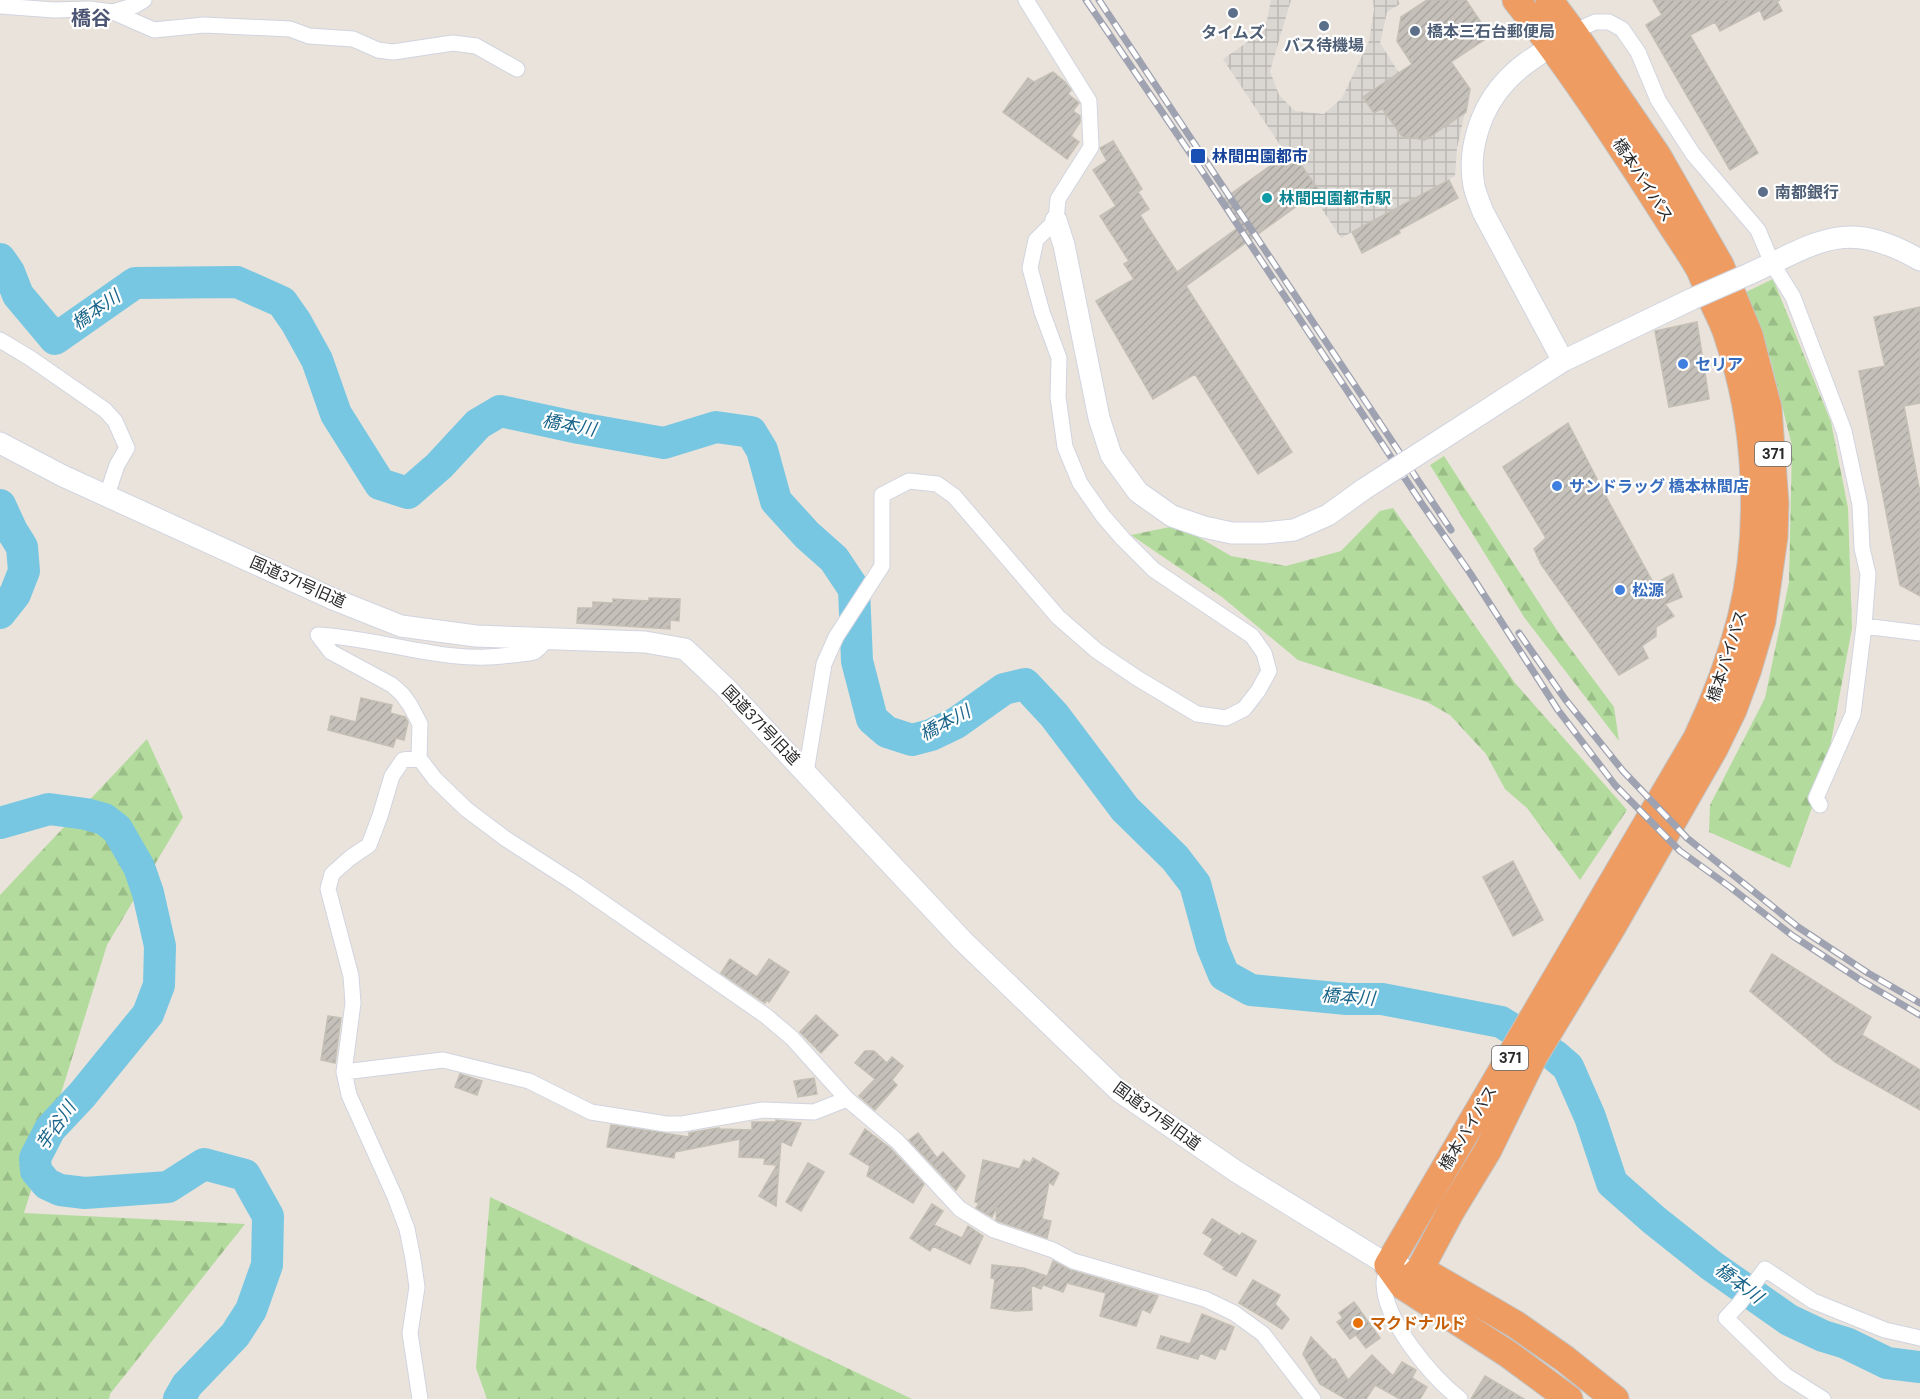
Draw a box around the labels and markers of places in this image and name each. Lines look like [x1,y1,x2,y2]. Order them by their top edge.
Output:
marker: タイムズ [1226,6,1240,20]
marker: バス待機場 [1317,19,1331,33]
place label: 橋本三石台郵便局 [1427,21,1555,42]
place label: タイムズ [1201,22,1265,43]
marker: 橋本三石台郵便局 [1408,24,1422,38]
place label: バス待機場 [1284,35,1364,56]
place label: 林間田園都市 [1212,146,1308,167]
marker: 林間田園都市 [1189,147,1207,165]
place label: 南都銀行 [1775,182,1839,203]
marker: 南都銀行 [1756,185,1770,199]
place label: 林間田園都市駅 [1279,188,1391,209]
marker: 林間田園都市駅 [1260,191,1274,205]
place label: セリア [1695,354,1743,375]
marker: セリア [1676,357,1690,371]
place label: サンドラッグ 橋本林間店 [1569,476,1749,497]
marker: サンドラッグ 橋本林間店 [1550,479,1564,493]
place label: 松源 [1632,580,1664,601]
marker: 松源 [1613,583,1627,597]
place label: マクドナルド [1370,1313,1466,1334]
marker: マクドナルド [1351,1316,1365,1330]

